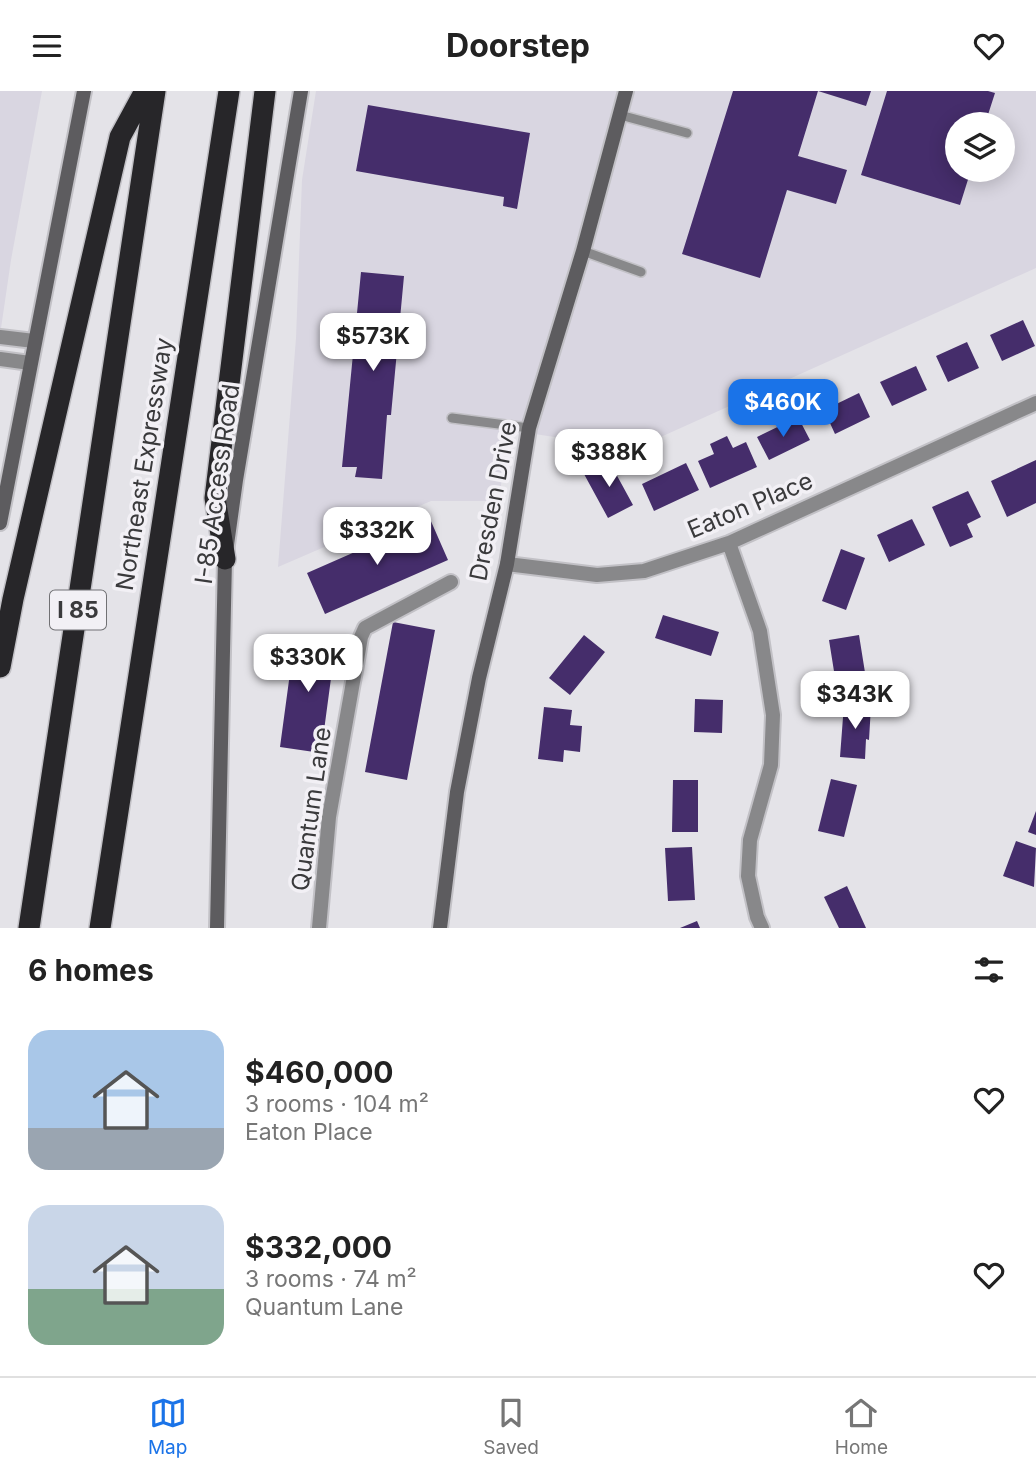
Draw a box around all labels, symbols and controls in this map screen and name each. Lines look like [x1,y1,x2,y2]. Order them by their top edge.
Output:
text: Doorstep [446,26,590,65]
icon: menu [28,27,66,65]
icon: heart [970,27,1008,65]
map controls [945,112,1015,182]
button: layers [945,112,1015,182]
pin: $573K [324,313,422,373]
text: $573K [336,322,410,350]
street label: Northeast Expressway [110,336,178,592]
pin: $460K [734,379,832,439]
street label: I-85 Access Road [189,382,245,586]
text: $460K [744,388,822,416]
street label: Dresden Drive [463,419,523,583]
pin: $388K [560,429,658,489]
text: $388K [571,438,647,466]
street label: Eaton Place [683,466,817,544]
pin: $332K [328,507,426,567]
text: $332K [339,516,415,544]
road number: I 85 [50,590,106,629]
pin: $330K [259,635,357,694]
text: $330K [270,643,346,671]
pin: $343K [806,671,904,731]
text: $343K [817,680,893,708]
street label: Quantum Lane [285,725,337,893]
icon: filters [970,951,1008,989]
text: 6 homes [28,952,154,988]
text: $460,000 [245,1054,394,1090]
icon: home [84,1058,168,1142]
icon: heart [970,1081,1008,1119]
text: 3 rooms · 104 m² [245,1090,429,1118]
text: Eaton Place [245,1118,373,1146]
text: $332,000 [245,1229,392,1265]
icon: home [84,1233,168,1317]
icon: heart [970,1256,1008,1294]
text: 3 rooms · 74 m² [245,1265,417,1293]
text: Quantum Lane [245,1293,403,1321]
tab: Map [148,1394,187,1459]
tab: Saved [483,1394,539,1459]
tab: Home [835,1394,888,1459]

